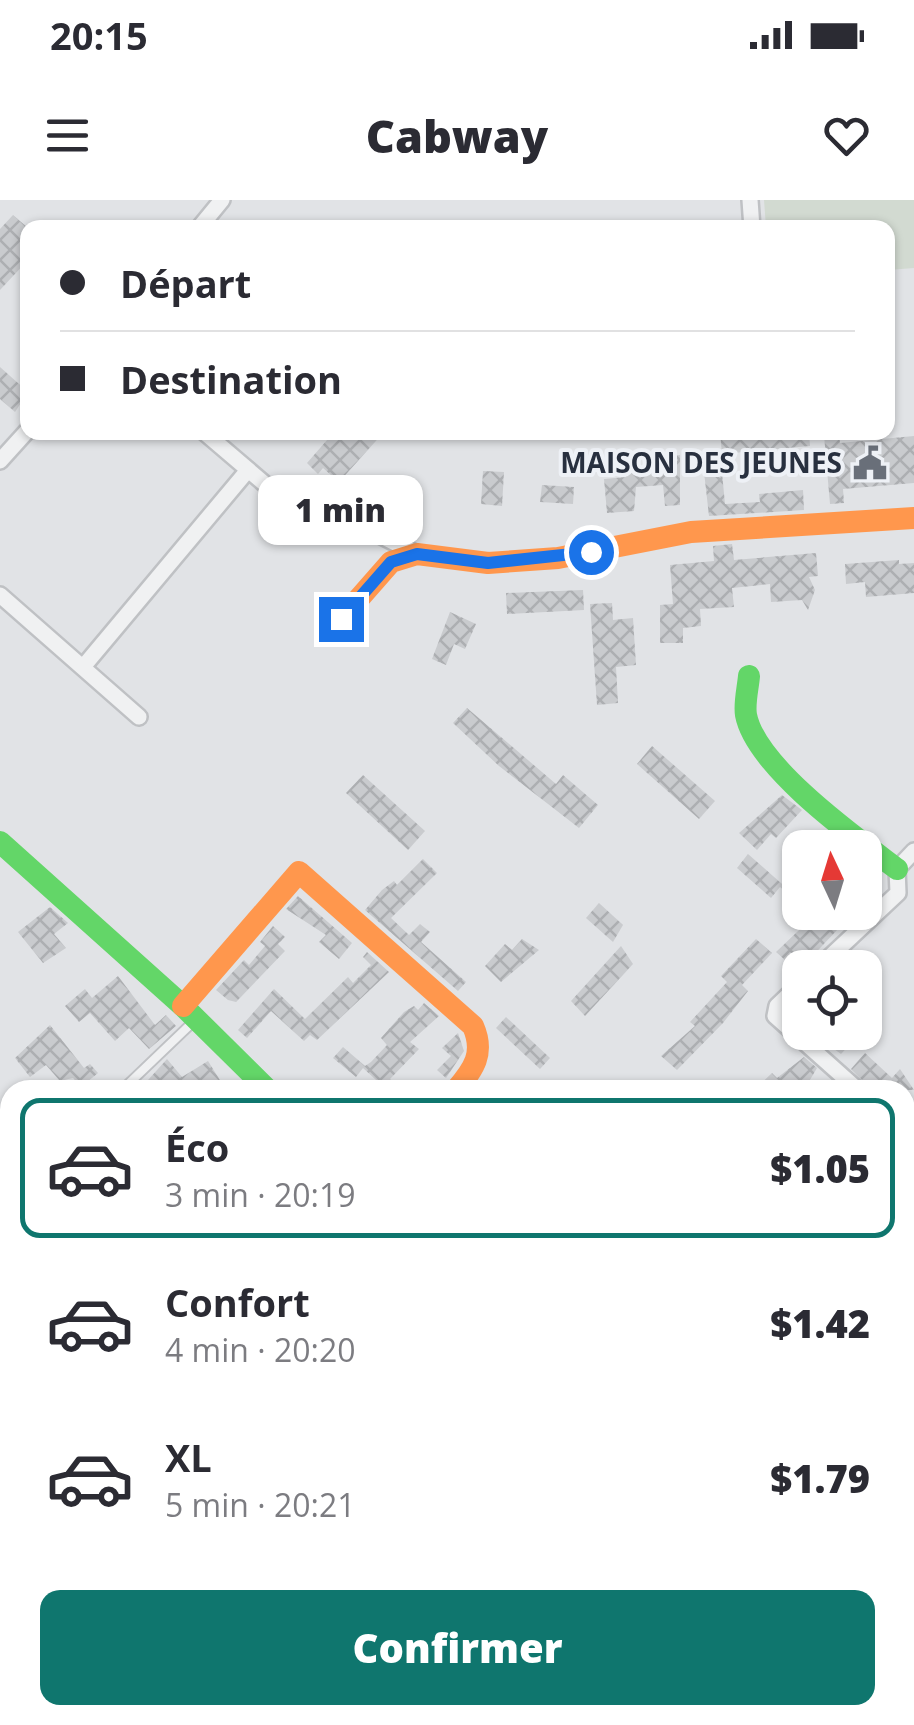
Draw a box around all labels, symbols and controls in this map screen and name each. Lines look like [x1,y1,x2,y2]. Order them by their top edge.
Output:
text: 20:15 [50,9,148,61]
text: Cabway [366,105,548,166]
icon: menu [40,108,95,163]
icon: heart [819,108,874,163]
text: Départ [120,257,251,309]
text: Destination [120,353,342,405]
place label: MAISON DES JEUNES [560,443,842,481]
public building icon: MAISON DES JEUNES [851,444,889,482]
callout: 1 min [258,474,424,544]
text: 1 min [295,488,386,531]
route start [569,530,614,575]
route end [319,597,364,642]
north arrow [782,830,882,930]
map controls [782,830,882,1050]
button: locate [782,950,882,1050]
text: Éco [165,1121,229,1173]
icon: car [45,1123,135,1213]
text: $1.05 [770,1142,870,1194]
text: 3 min · 20:19 [165,1173,356,1216]
text: Confort [165,1276,310,1328]
icon: car [45,1278,135,1368]
text: $1.42 [770,1297,870,1349]
text: 4 min · 20:20 [165,1328,356,1371]
text: XL [165,1431,212,1483]
icon: car [45,1433,135,1523]
text: $1.79 [770,1452,870,1504]
text: 5 min · 20:21 [165,1483,356,1526]
button: Confirmer [40,1590,875,1705]

